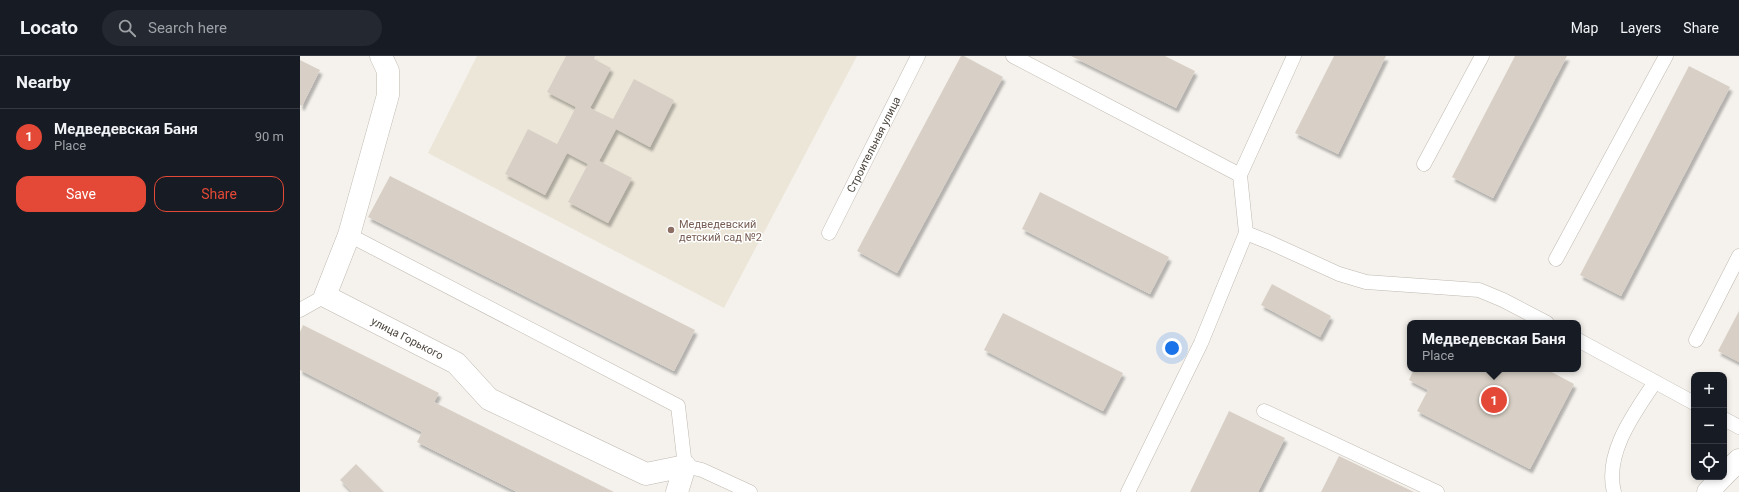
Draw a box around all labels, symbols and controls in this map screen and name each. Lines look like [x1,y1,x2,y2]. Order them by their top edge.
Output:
search box [102,10,382,46]
text: Locato [20,16,78,39]
icon: search [116,17,138,39]
text: Search here [148,19,227,37]
text: Map [1571,20,1598,36]
text: Layers [1620,20,1661,36]
text: Share [1683,20,1719,36]
text: Nearby [16,72,71,92]
street label: Строительная улица [844,95,903,195]
text: Медведевская Баня [54,120,198,138]
text: 1 [25,129,33,144]
text: 90 m [255,129,284,144]
text: Place [54,138,86,153]
button: Save [16,176,146,212]
button: Share [154,176,284,212]
place label: Медведевский детский сад №2 [679,218,762,244]
marker: Медведевский детский сад №2 [666,225,676,235]
street label: улица Горького [369,315,446,362]
popup [1407,320,1581,372]
text: Медведевская Баня [1422,330,1566,348]
your location [1162,338,1182,358]
text: Place [1422,348,1454,363]
map controls [1691,372,1727,480]
button: + [1691,372,1727,408]
pin: 1 [1481,385,1507,415]
button: − [1691,408,1727,444]
button: locate [1691,444,1727,480]

